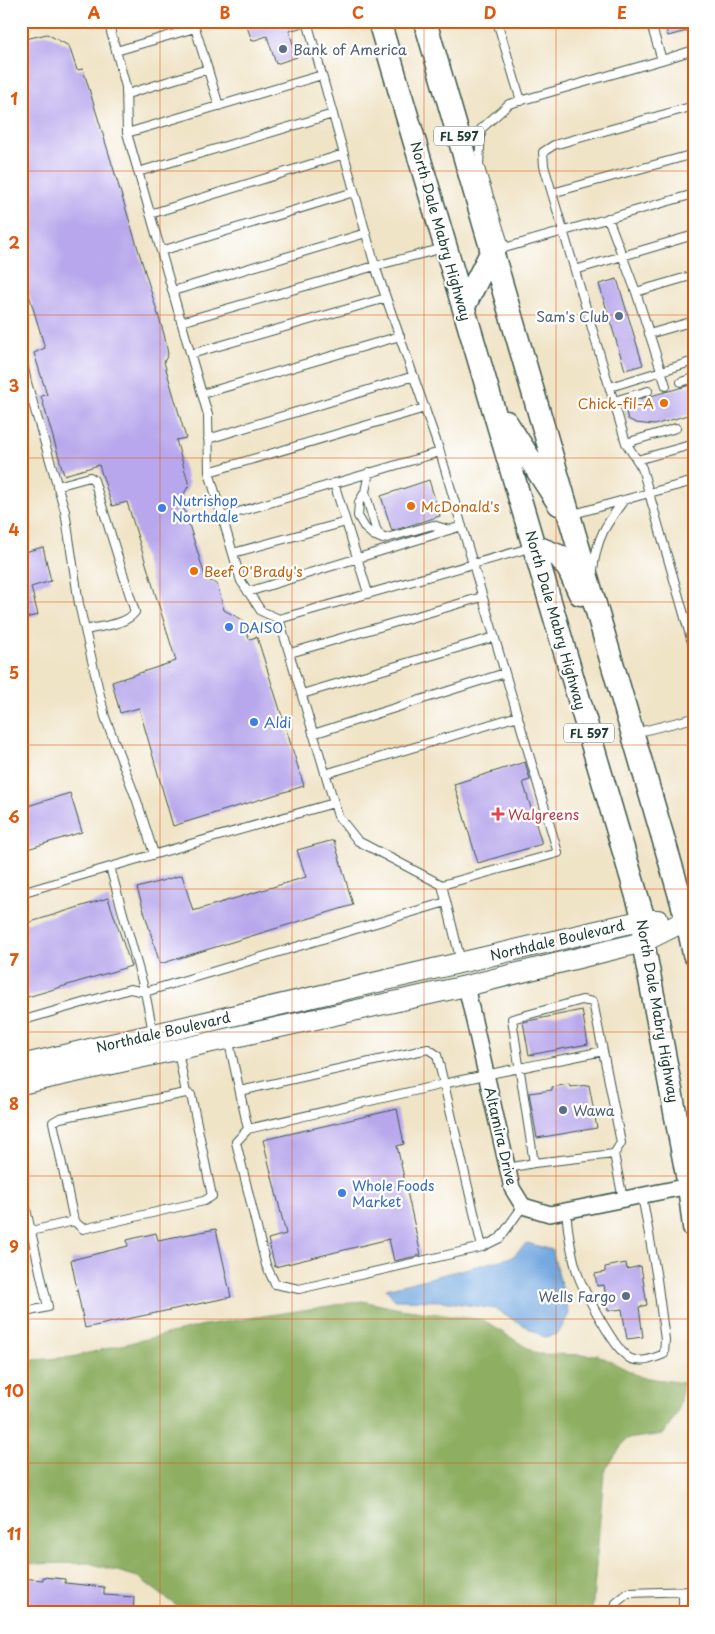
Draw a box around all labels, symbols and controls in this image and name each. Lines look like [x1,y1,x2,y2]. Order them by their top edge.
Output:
text: A [88,0,101,24]
text: B [220,0,231,24]
text: C [352,0,364,24]
text: D [484,0,496,24]
text: E [617,0,627,24]
place label: Bank of America [293,39,407,60]
marker: Bank of America [277,43,289,55]
text: 1 [10,86,18,110]
road number: FL 597 [434,126,484,146]
street label: North Dale Mabry Highway [405,139,477,323]
text: 2 [8,230,20,254]
place label: Sam's Club [536,306,609,327]
marker: Sam's Club [613,310,625,322]
text: 3 [9,373,19,397]
place label: Chick-fil-A [578,393,654,414]
marker: Chick-fil-A [658,397,670,409]
place label: Nutrishop Northdale [172,490,239,527]
place label: McDonald's [421,496,500,517]
marker: McDonald's [405,500,417,512]
marker: Nutrishop Northdale [156,502,168,514]
text: 4 [9,517,20,541]
street label: North Dale Mabry Highway [520,528,592,712]
place label: Beef O'Brady's [204,561,303,582]
marker: Beef O'Brady's [188,565,200,577]
place label: DAISO [239,617,283,638]
marker: DAISO [223,621,235,633]
text: 5 [9,660,19,684]
place label: Aldi [264,712,291,733]
marker: Aldi [248,716,260,728]
road number: FL 597 [564,724,614,742]
text: 6 [8,804,20,828]
place label: Walgreens [508,804,579,825]
marker: Walgreens [492,808,504,820]
street label: Northdale Boulevard [488,914,627,966]
street label: North Dale Mabry Highway [632,918,684,1104]
text: 7 [9,947,19,971]
street label: Northdale Boulevard [94,1006,233,1058]
street label: Altamira Drive [479,1085,523,1188]
text: 8 [9,1091,19,1115]
place label: Wawa [573,1100,615,1121]
marker: Wawa [557,1104,569,1116]
place label: Whole Foods Market [352,1175,434,1212]
marker: Whole Foods Market [336,1187,348,1199]
text: 9 [9,1234,19,1258]
place label: Wells Fargo [538,1286,616,1307]
marker: Wells Fargo [620,1290,632,1302]
text: 10 [4,1378,24,1402]
text: 11 [7,1521,21,1545]

